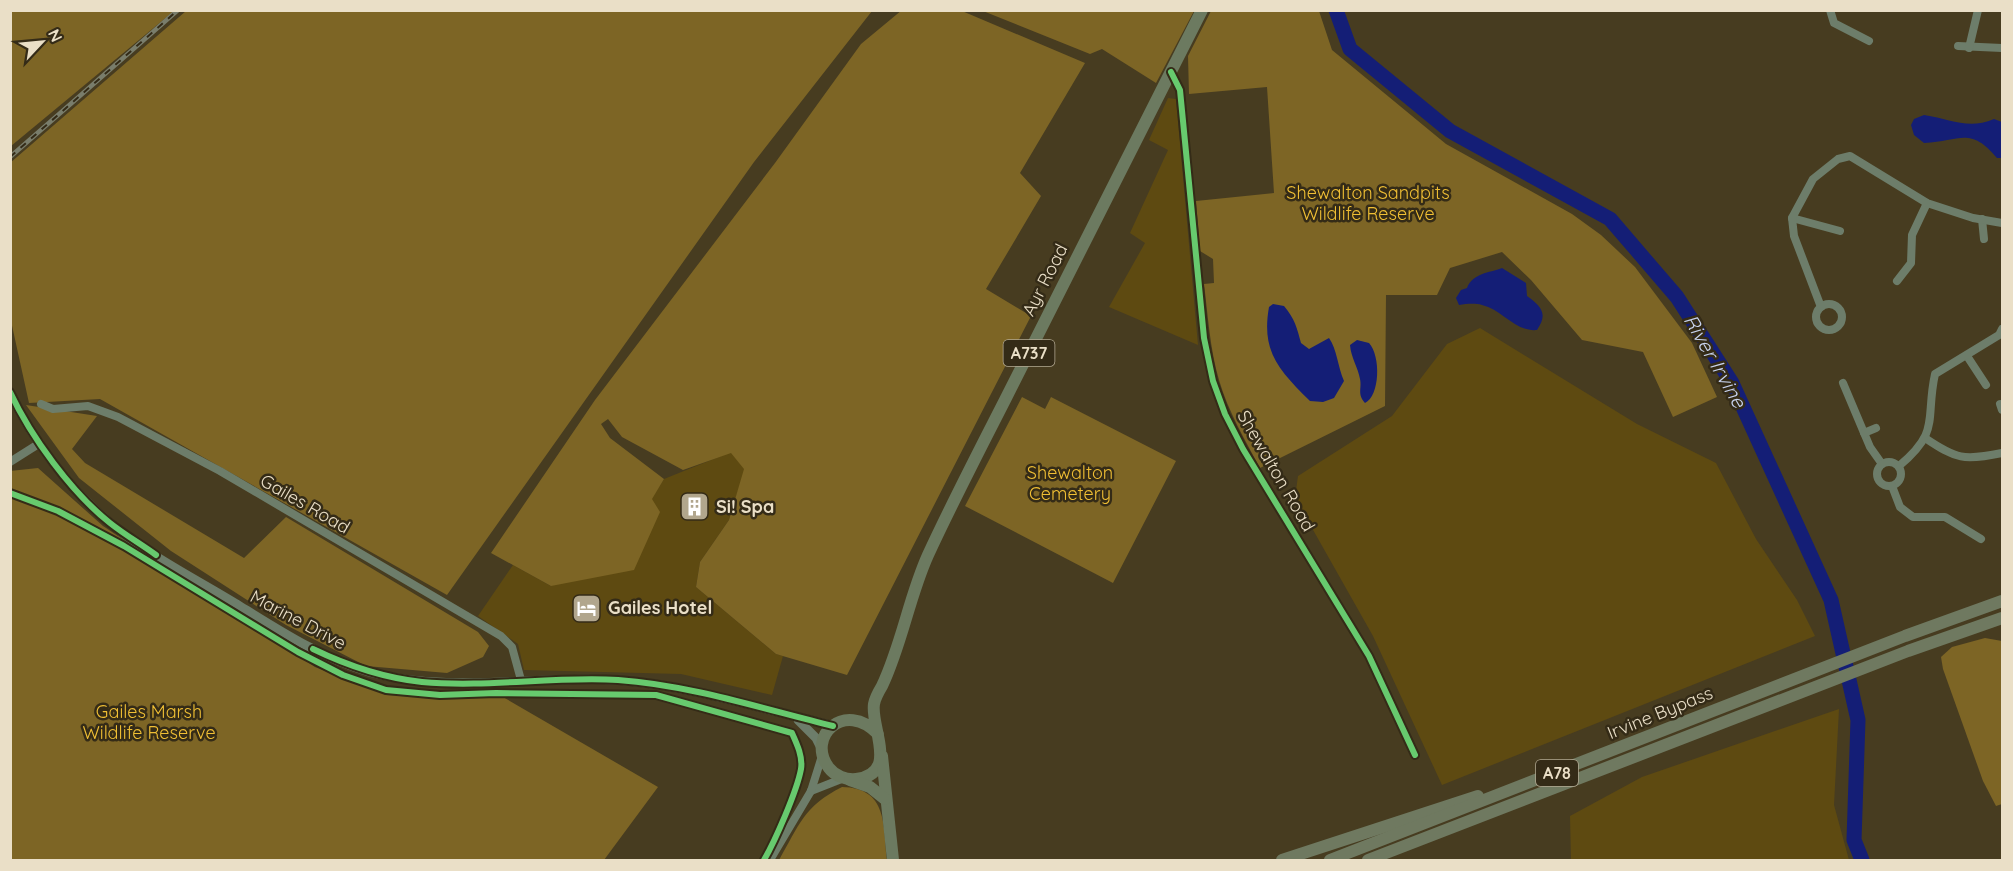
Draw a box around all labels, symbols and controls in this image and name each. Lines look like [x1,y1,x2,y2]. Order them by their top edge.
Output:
north arrow [12,12,72,72]
text: N [44,26,67,45]
park label: Shewalton Sandpits Wildlife Reserve [1286,181,1450,225]
street label: Ayr Road [1017,240,1072,320]
water label: River Irvine [1679,309,1753,413]
road number: A737 [1004,340,1054,366]
street label: Shewalton Road [1232,406,1320,535]
park label: Shewalton Cemetery [1027,461,1113,505]
street label: Gailes Road [256,469,354,538]
building icon: Si! Spa [679,491,711,523]
place label: Si! Spa [716,495,774,518]
street label: Marine Drive [246,585,350,654]
hotel icon: Gailes Hotel [571,592,603,624]
place label: Gailes Hotel [608,596,712,619]
street label: Irvine Bypass [1604,681,1716,744]
park label: Gailes Marsh Wildlife Reserve [82,700,216,744]
road number: A78 [1536,760,1578,786]

